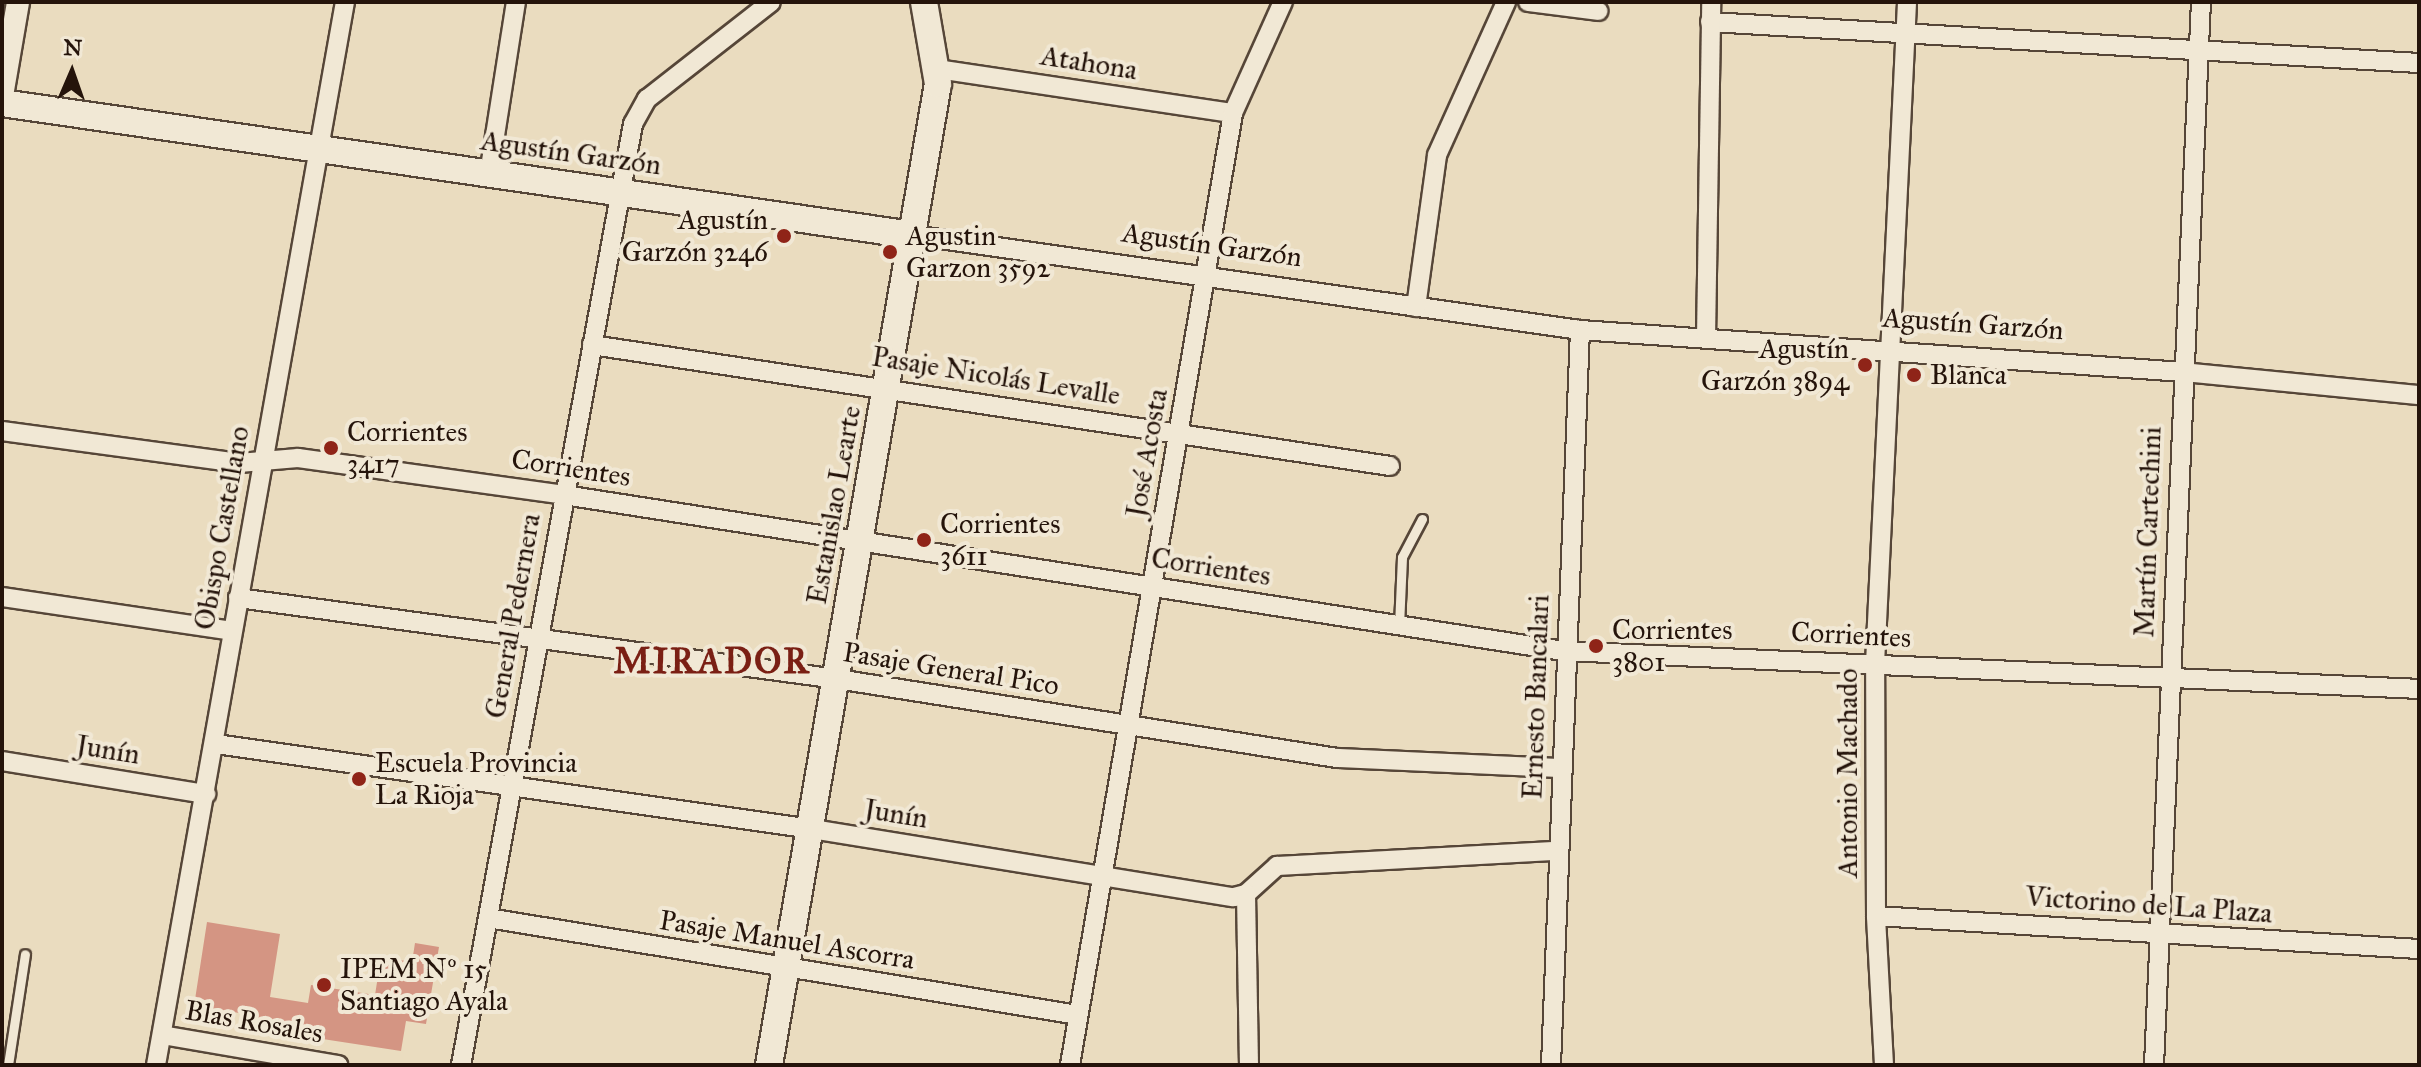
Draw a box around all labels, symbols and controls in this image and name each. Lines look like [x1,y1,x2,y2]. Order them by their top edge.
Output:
north arrow [32,32,112,112]
text: N [63,34,83,61]
street label: Atahona [1038,39,1140,87]
street label: Agustín Garzón [479,124,663,182]
place label: Agustín Garzón 3246 [622,203,768,269]
street label: Agustín Garzón [1120,216,1304,274]
place label: Agustin Garzon 3592 [906,219,1050,285]
marker: Agustín Garzón 3246 [775,227,793,245]
marker: Agustin Garzon 3592 [881,243,899,261]
street label: Agustín Garzón [1881,301,2065,347]
place label: Agustín Garzón 3894 [1701,332,1849,398]
street label: Pasaje Nicolás Levalle [869,340,1123,412]
marker: Agustín Garzón 3894 [1856,356,1874,374]
place label: Blanca [1930,358,2007,392]
marker: Blanca [1905,366,1923,384]
street label: José Acosta [1119,386,1175,520]
street label: Estanislao Learte [800,403,868,607]
place label: Corrientes 3417 [347,415,467,481]
street label: Obispo Castellano [188,424,256,632]
street label: Martín Cartechini [2128,426,2168,638]
marker: Corrientes 3417 [322,439,340,457]
street label: Corrientes [509,442,633,494]
place label: Corrientes 3611 [940,507,1060,573]
street label: General Pedernera [478,511,548,721]
marker: Corrientes 3611 [915,531,933,549]
street label: Corrientes [1149,541,1273,593]
street label: Ernesto Bancalari [1516,594,1556,800]
place label: Corrientes 3801 [1612,613,1732,679]
street label: Corrientes [1790,615,1912,655]
street label: Pasaje General Pico [840,635,1062,703]
marker: Corrientes 3801 [1587,637,1605,655]
district label: MIRADOR [614,640,810,684]
street label: Antonio Machado [1831,668,1865,878]
street label: Junín [74,728,142,772]
place label: Escuela Provincia La Rioja [375,746,577,812]
marker: Escuela Provincia La Rioja [350,770,368,788]
street label: Junín [862,792,930,836]
street label: Victorino de La Plaza [2025,880,2273,930]
street label: Pasaje Manuel Ascorra [657,903,917,977]
place label: IPEM Nº 15 Santiago Ayala [340,952,508,1018]
marker: IPEM Nº 15 Santiago Ayala [315,976,333,994]
street label: Blas Rosales [182,993,326,1051]

